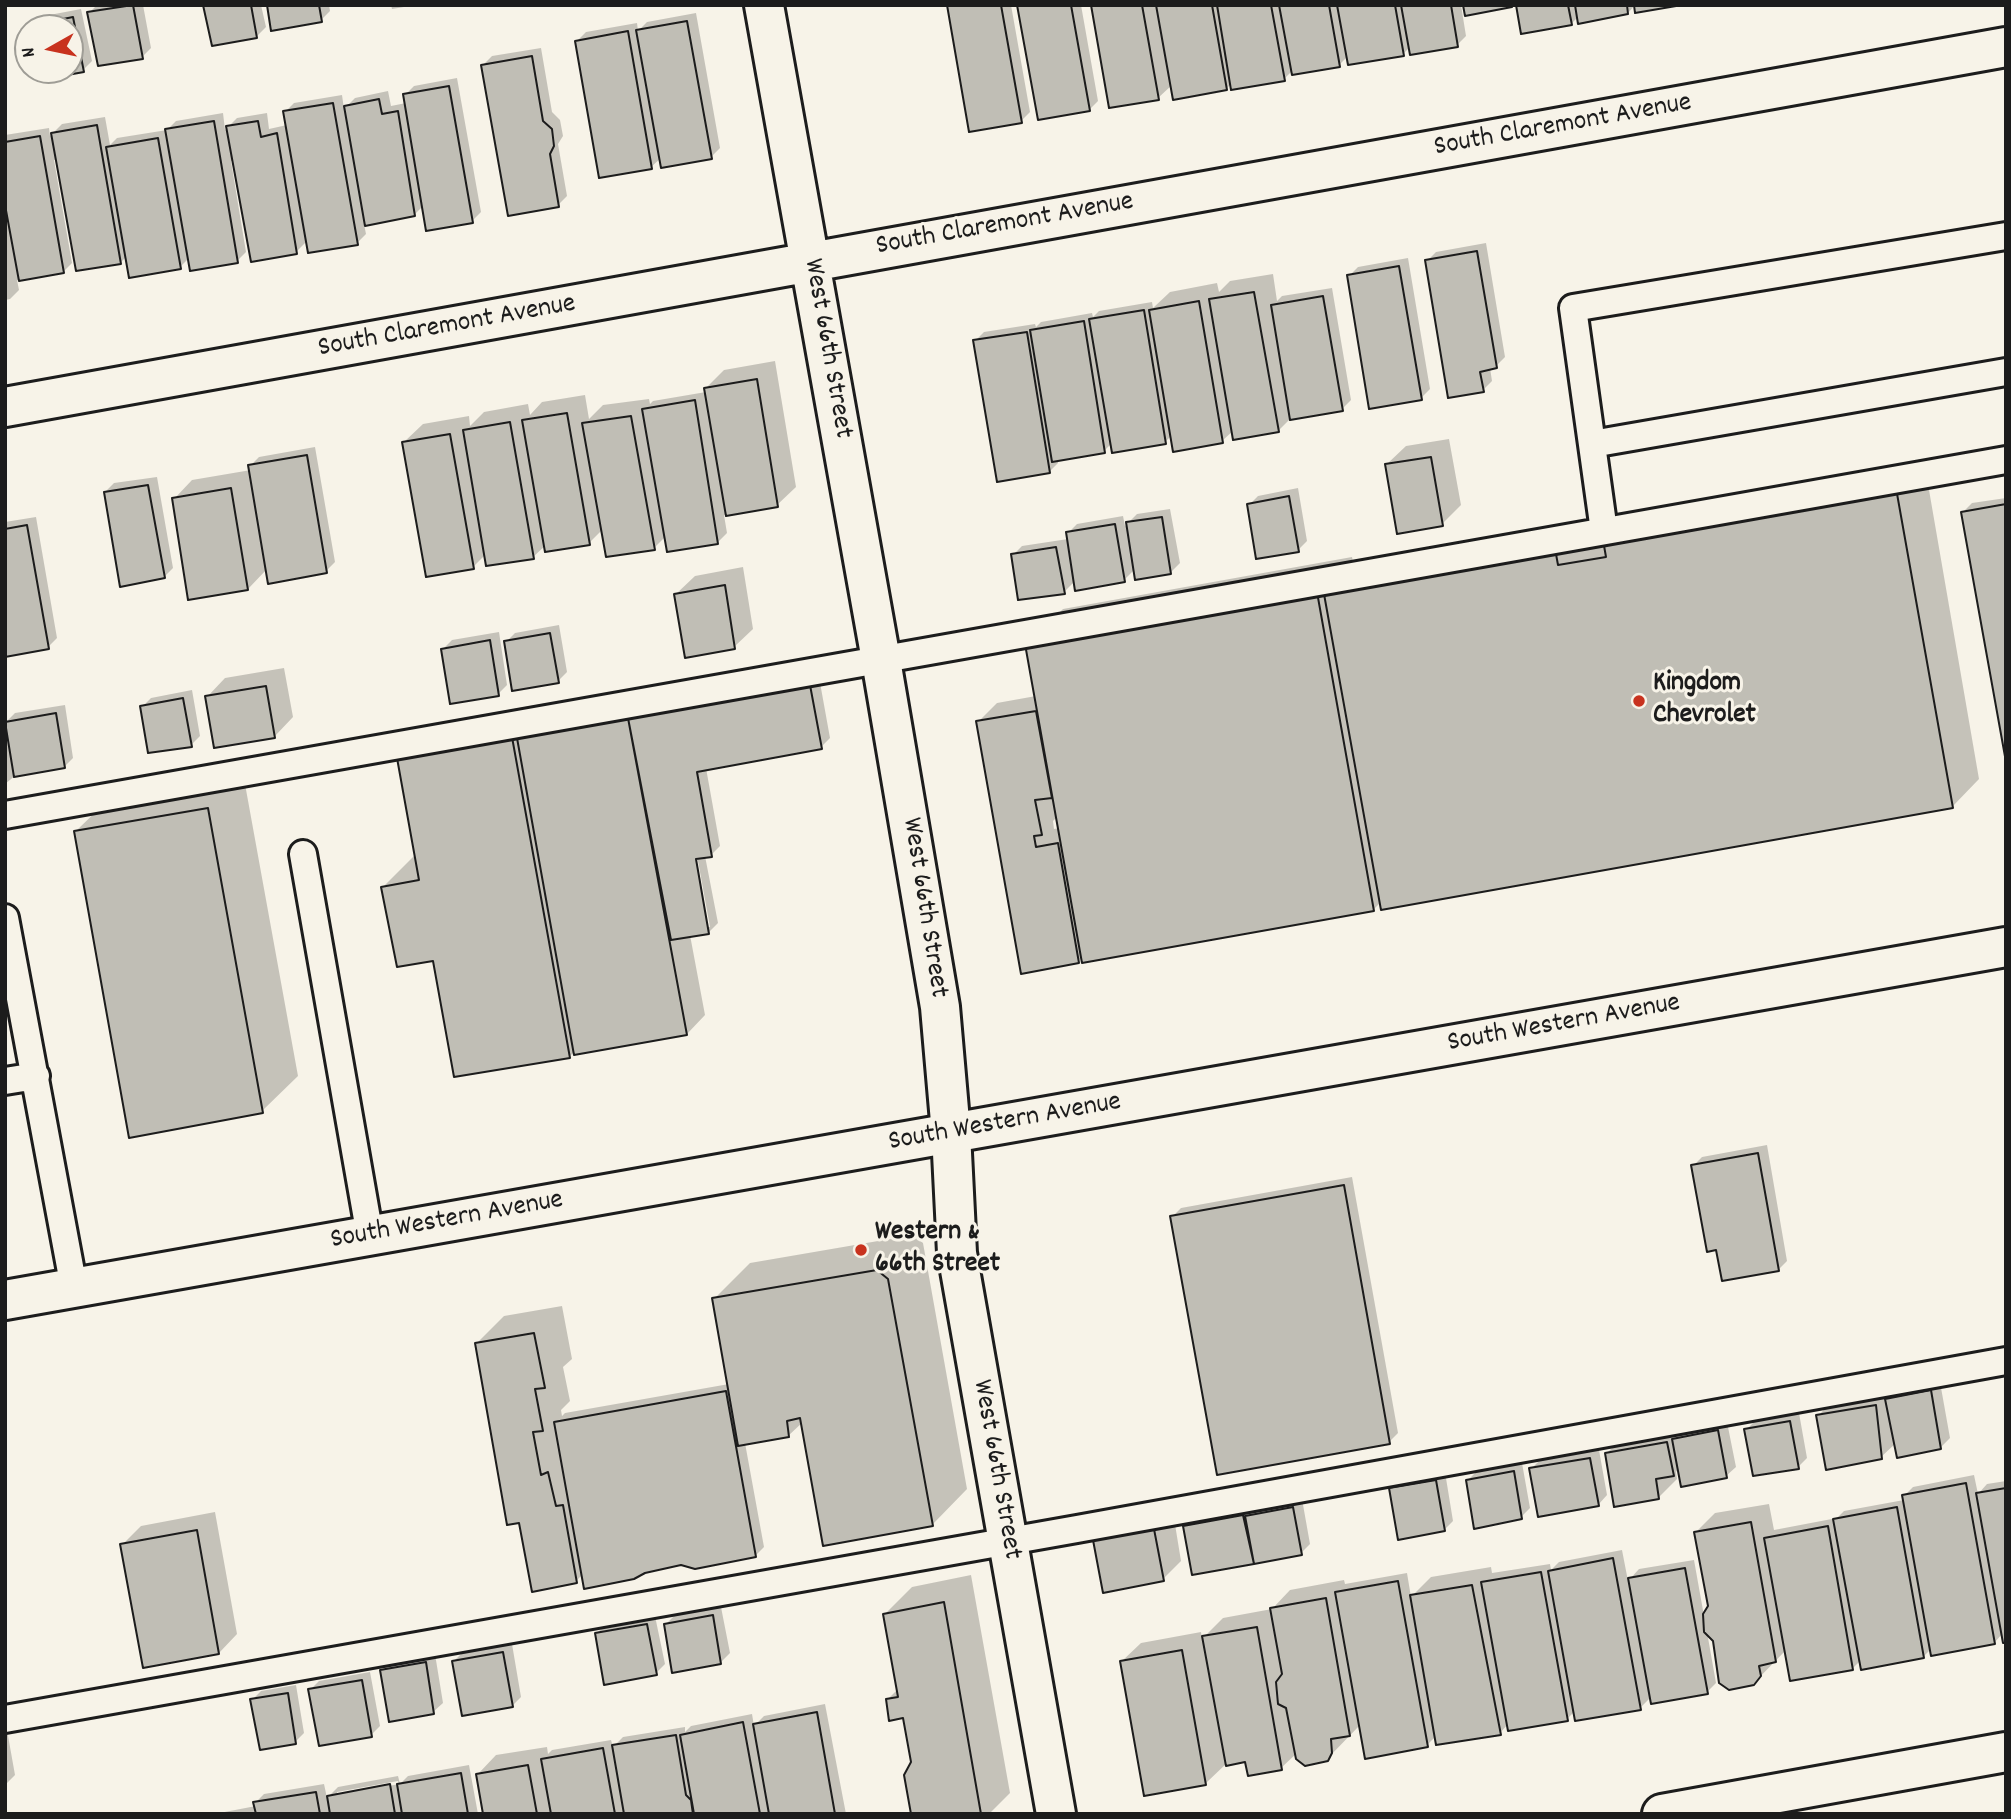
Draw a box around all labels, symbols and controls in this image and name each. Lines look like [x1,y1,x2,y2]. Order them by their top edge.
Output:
north arrow [14,14,84,84]
text: N [16,45,44,59]
street label: South Claremont Avenue [1432,88,1694,166]
street label: South Claremont Avenue [874,187,1136,265]
street label: West 66th Street [794,256,858,442]
street label: South Claremont Avenue [316,289,578,367]
place label: Kingdom Chevrolet [1653,668,1756,734]
marker: Kingdom Chevrolet [1631,693,1647,709]
street label: West 66th Street [892,816,954,1000]
street label: South Western Avenue [1445,988,1683,1062]
street label: South Western Avenue [886,1087,1124,1161]
street label: South Western Avenue [328,1185,566,1259]
place label: Western & 66th Street [875,1217,1000,1283]
marker: Western & 66th Street [853,1242,869,1258]
street label: West 66th Street [963,1377,1027,1563]

